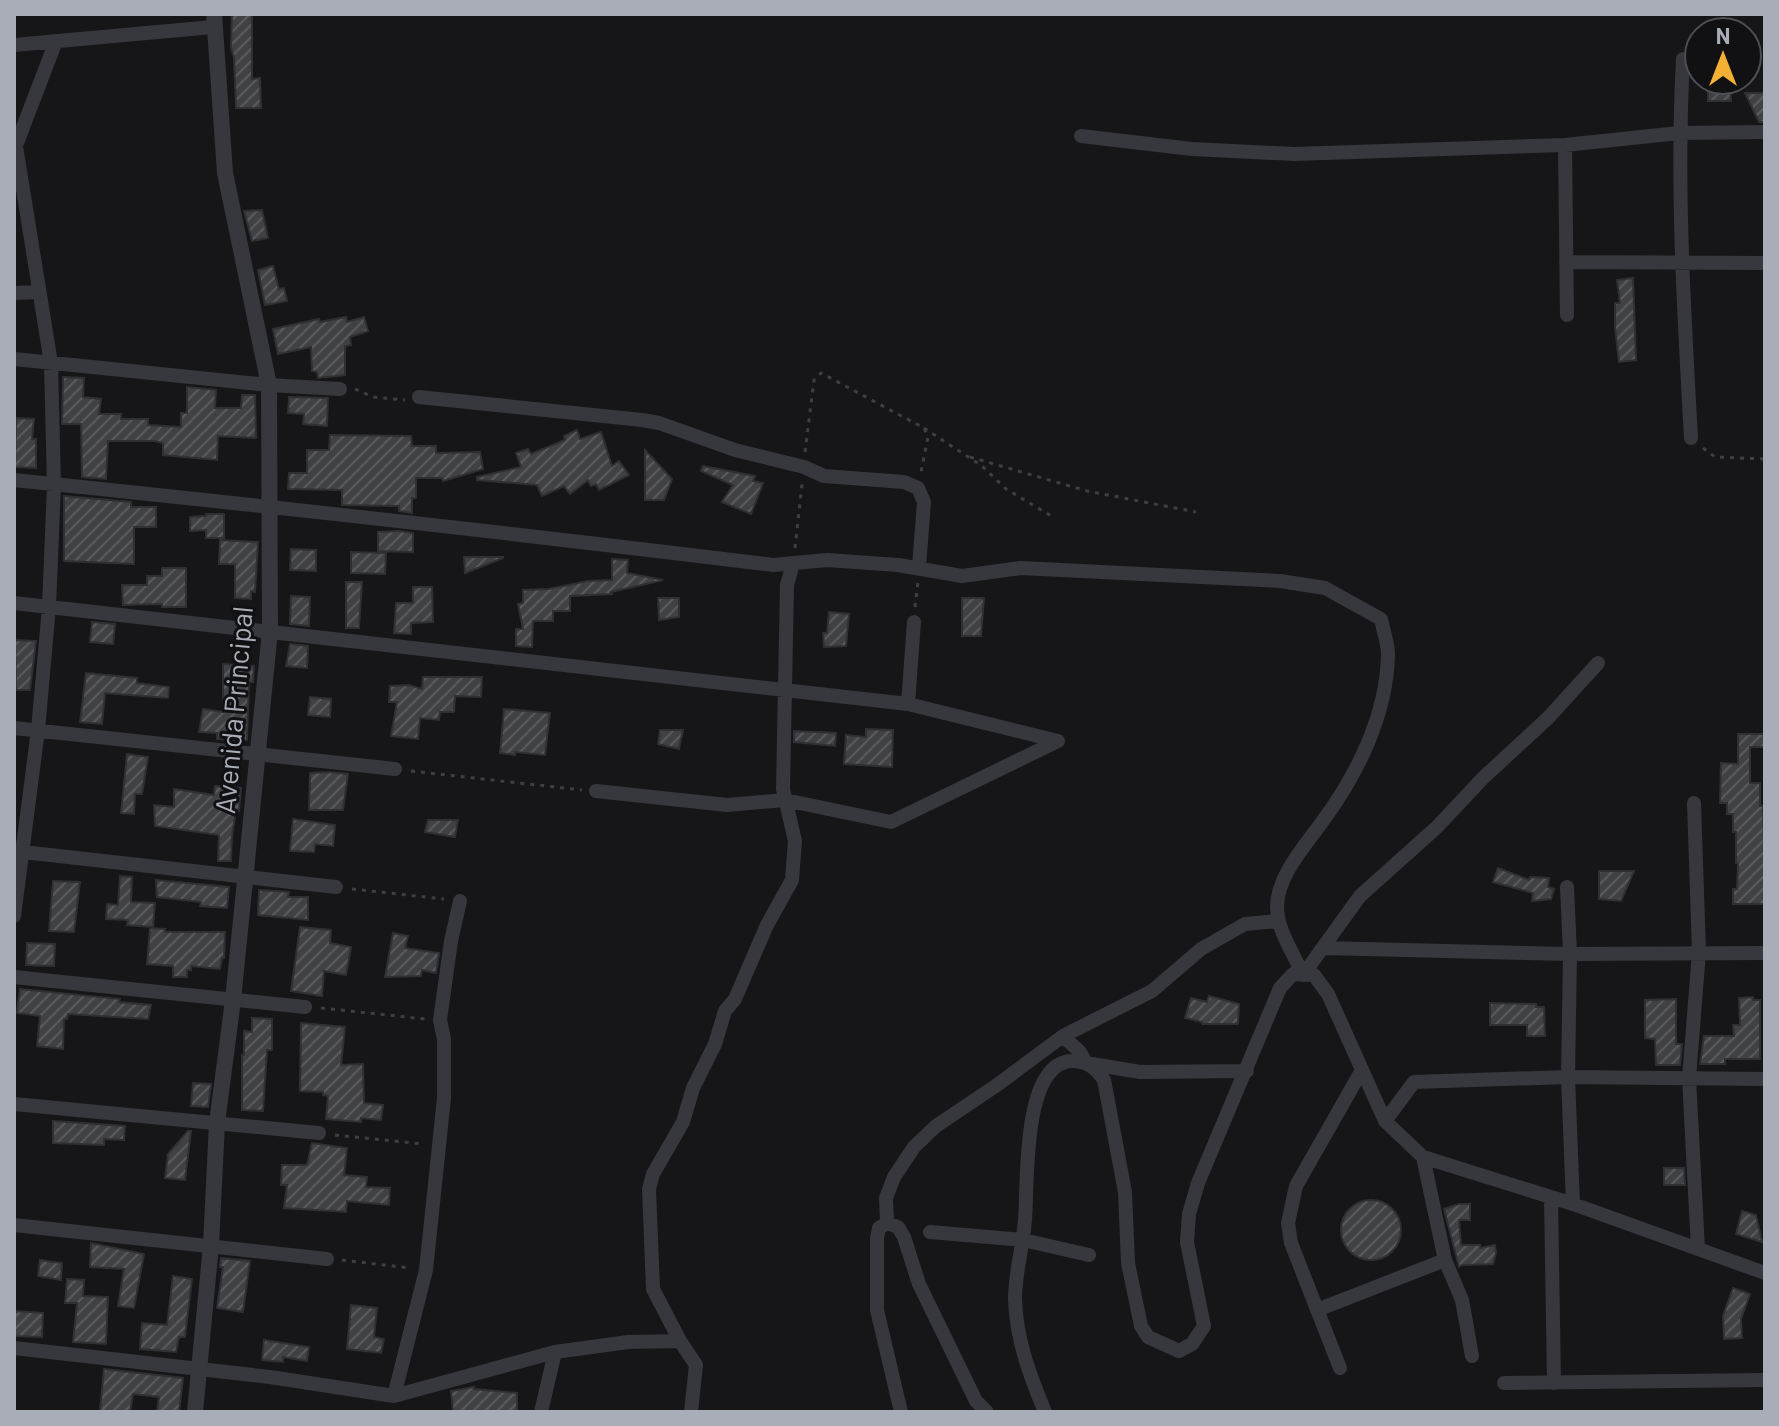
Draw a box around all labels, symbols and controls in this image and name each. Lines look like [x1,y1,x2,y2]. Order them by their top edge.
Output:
north arrow [1683,16,1763,96]
text: N [1716,22,1730,48]
street label: Avenida Principal [207,605,259,815]

